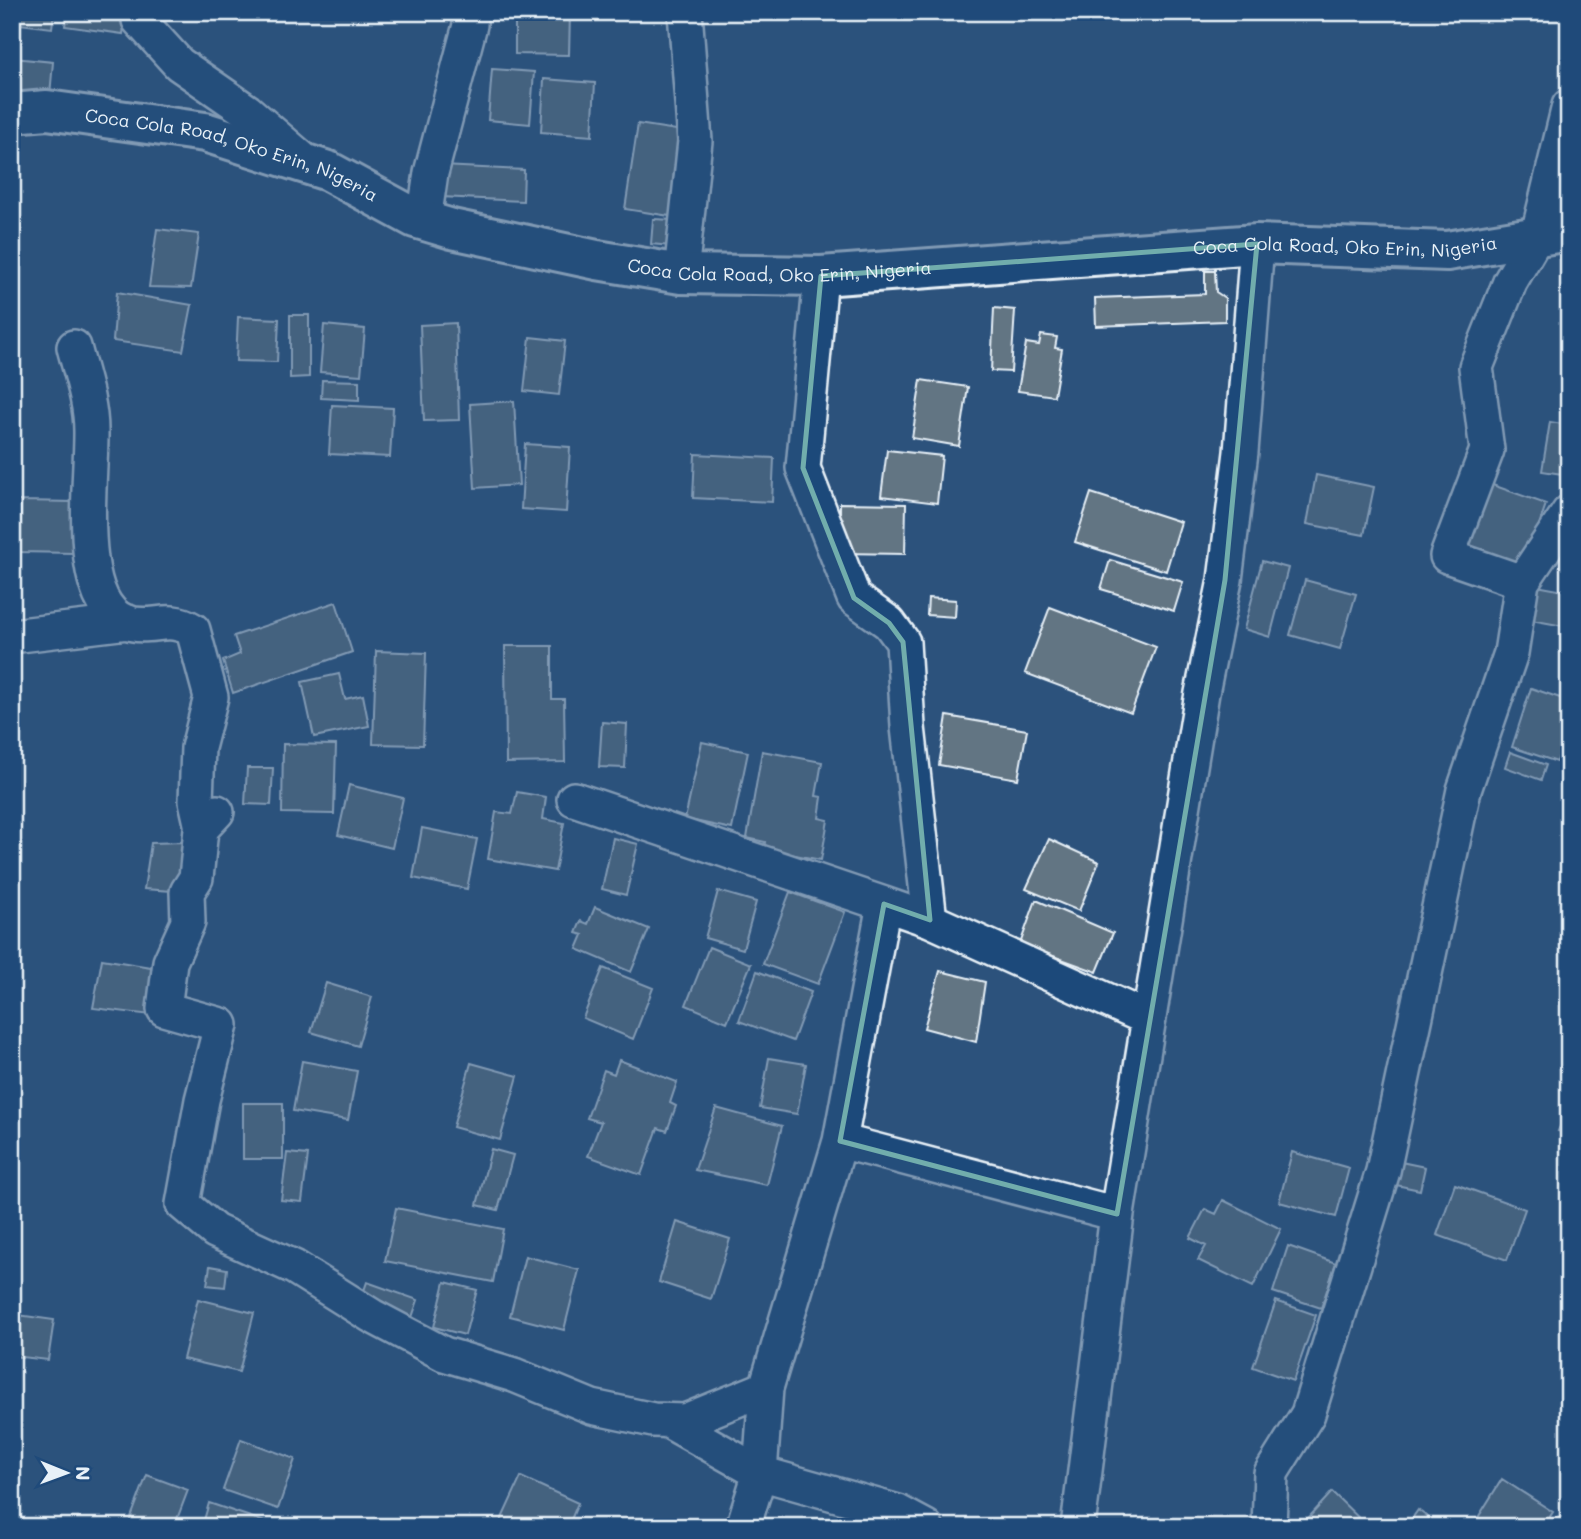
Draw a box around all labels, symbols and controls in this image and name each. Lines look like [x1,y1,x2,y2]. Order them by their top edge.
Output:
street label: Coca Cola Road, Oko Erin, Nigeria [84,102,382,207]
street label: Coca Cola Road, Oko Erin, Nigeria [1192,230,1499,262]
street label: Coca Cola Road, Oko Erin, Nigeria [626,252,932,287]
north arrow [32,1438,102,1508]
text: N [71,1466,96,1481]

